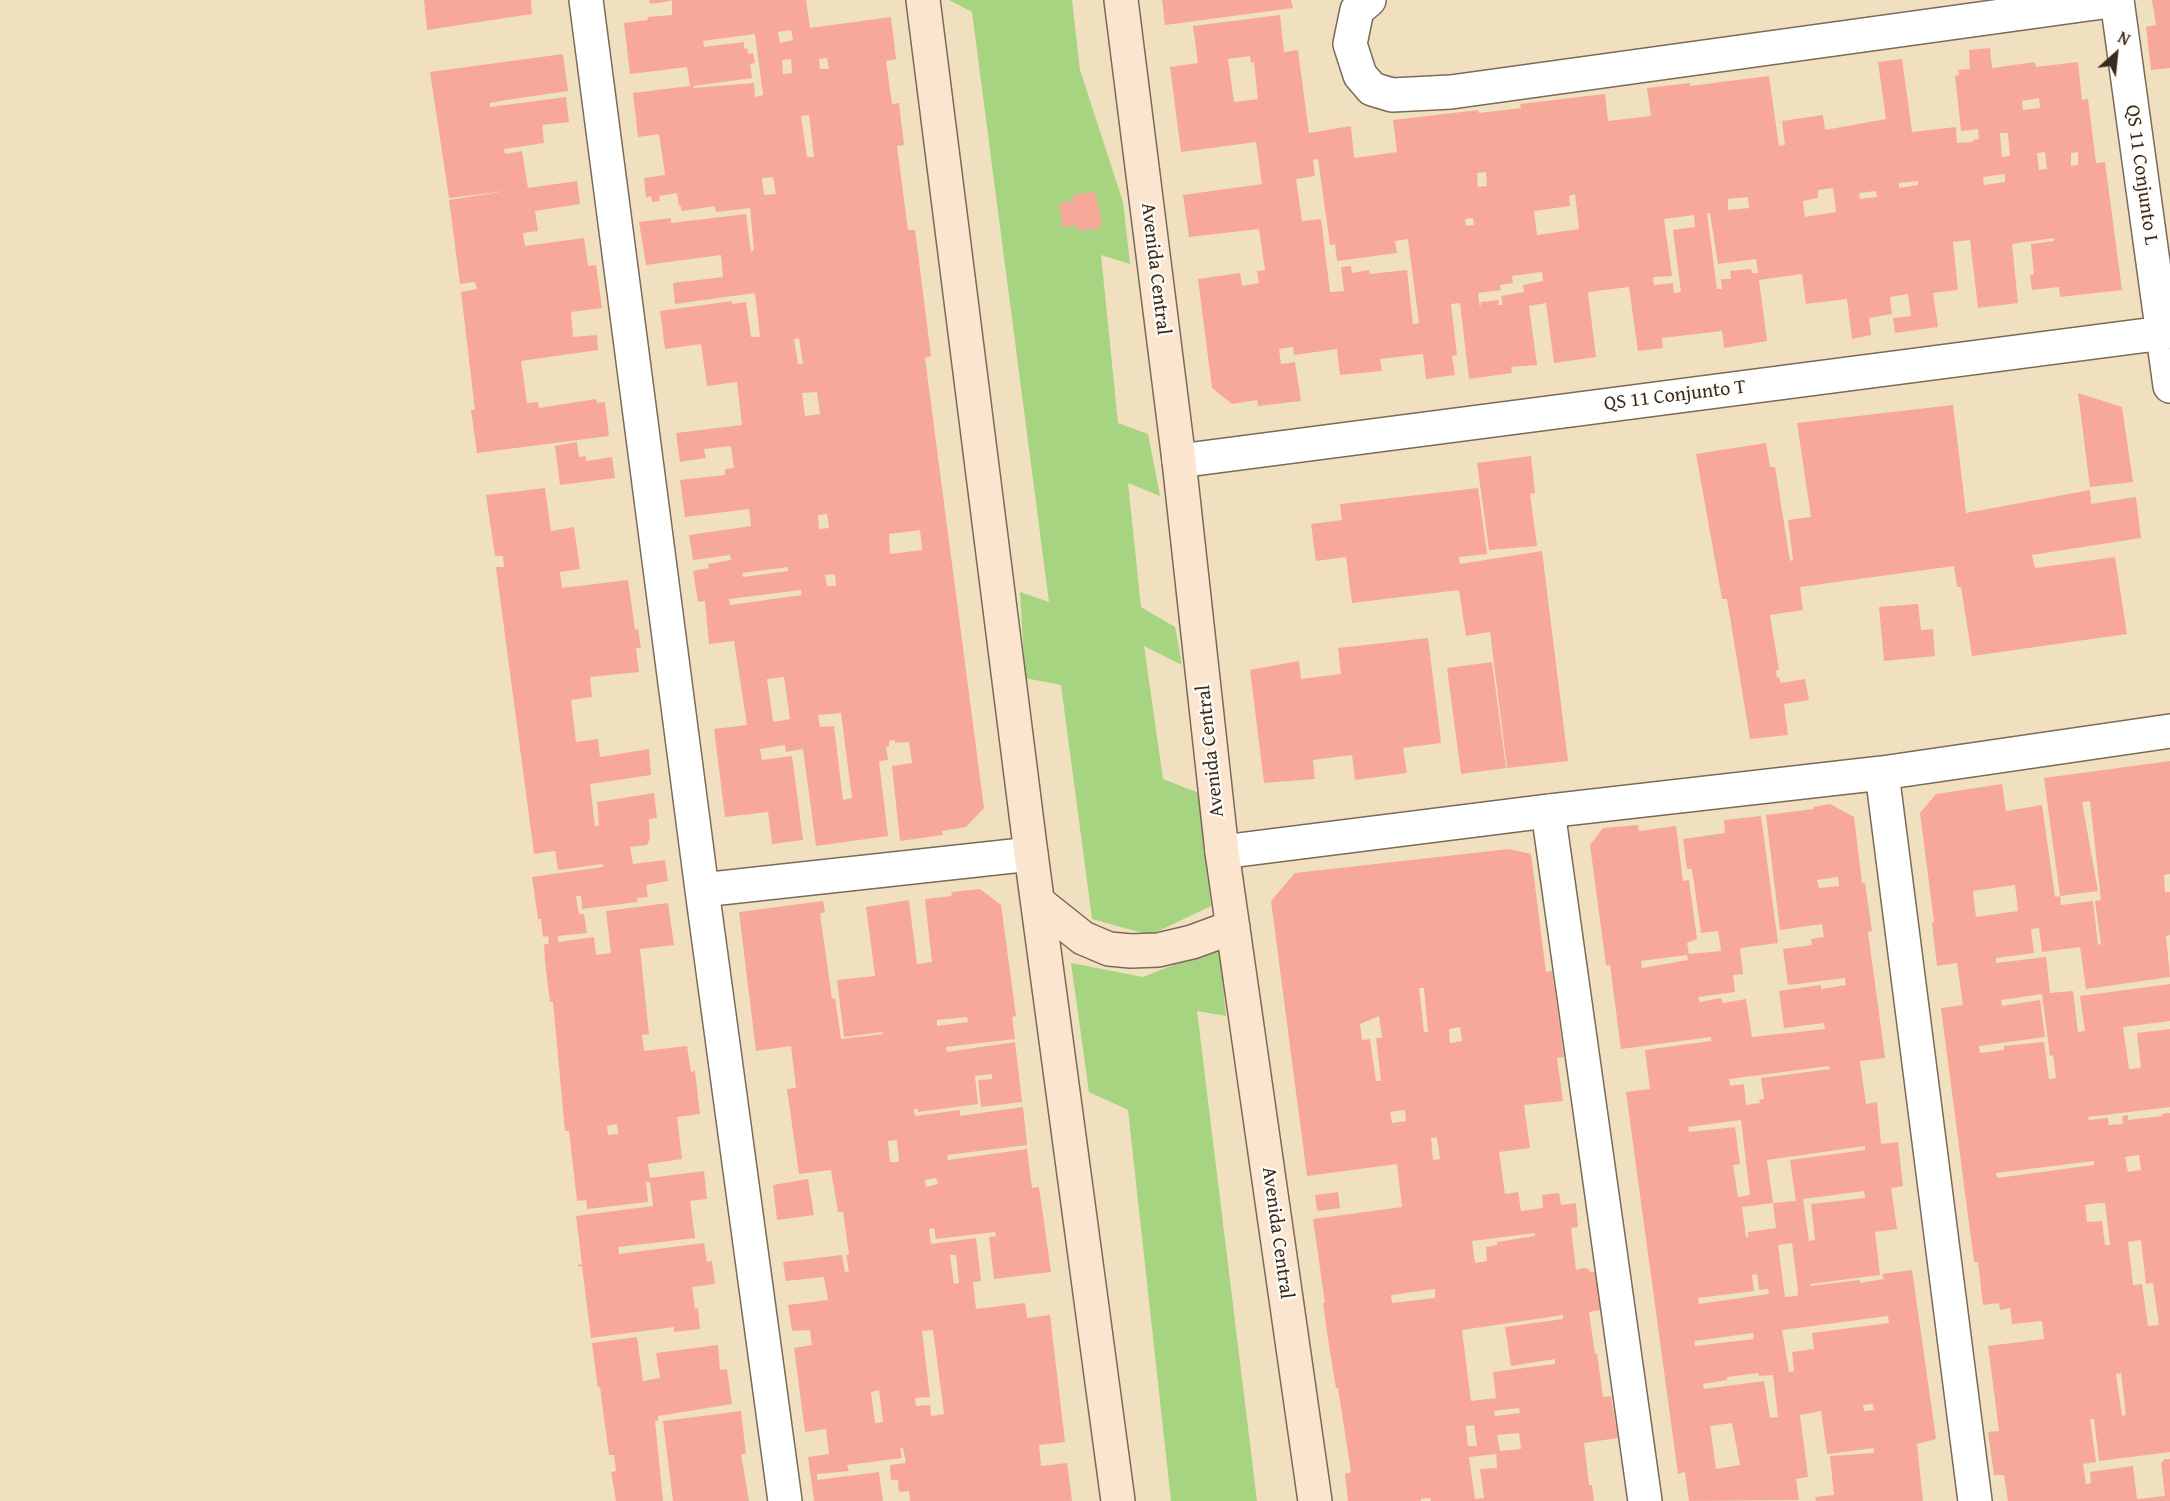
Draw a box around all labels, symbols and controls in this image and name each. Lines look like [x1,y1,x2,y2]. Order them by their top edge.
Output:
north arrow [2086,24,2146,84]
text: N [2114,25,2134,51]
street label: QS 11 Conjunto L [2119,103,2163,247]
street label: Avenida Central [1135,202,1175,336]
street label: QS 11 Conjunto T [1603,375,1747,417]
street label: Avenida Central [1192,684,1230,818]
street label: Avenida Central [1256,1165,1298,1301]

